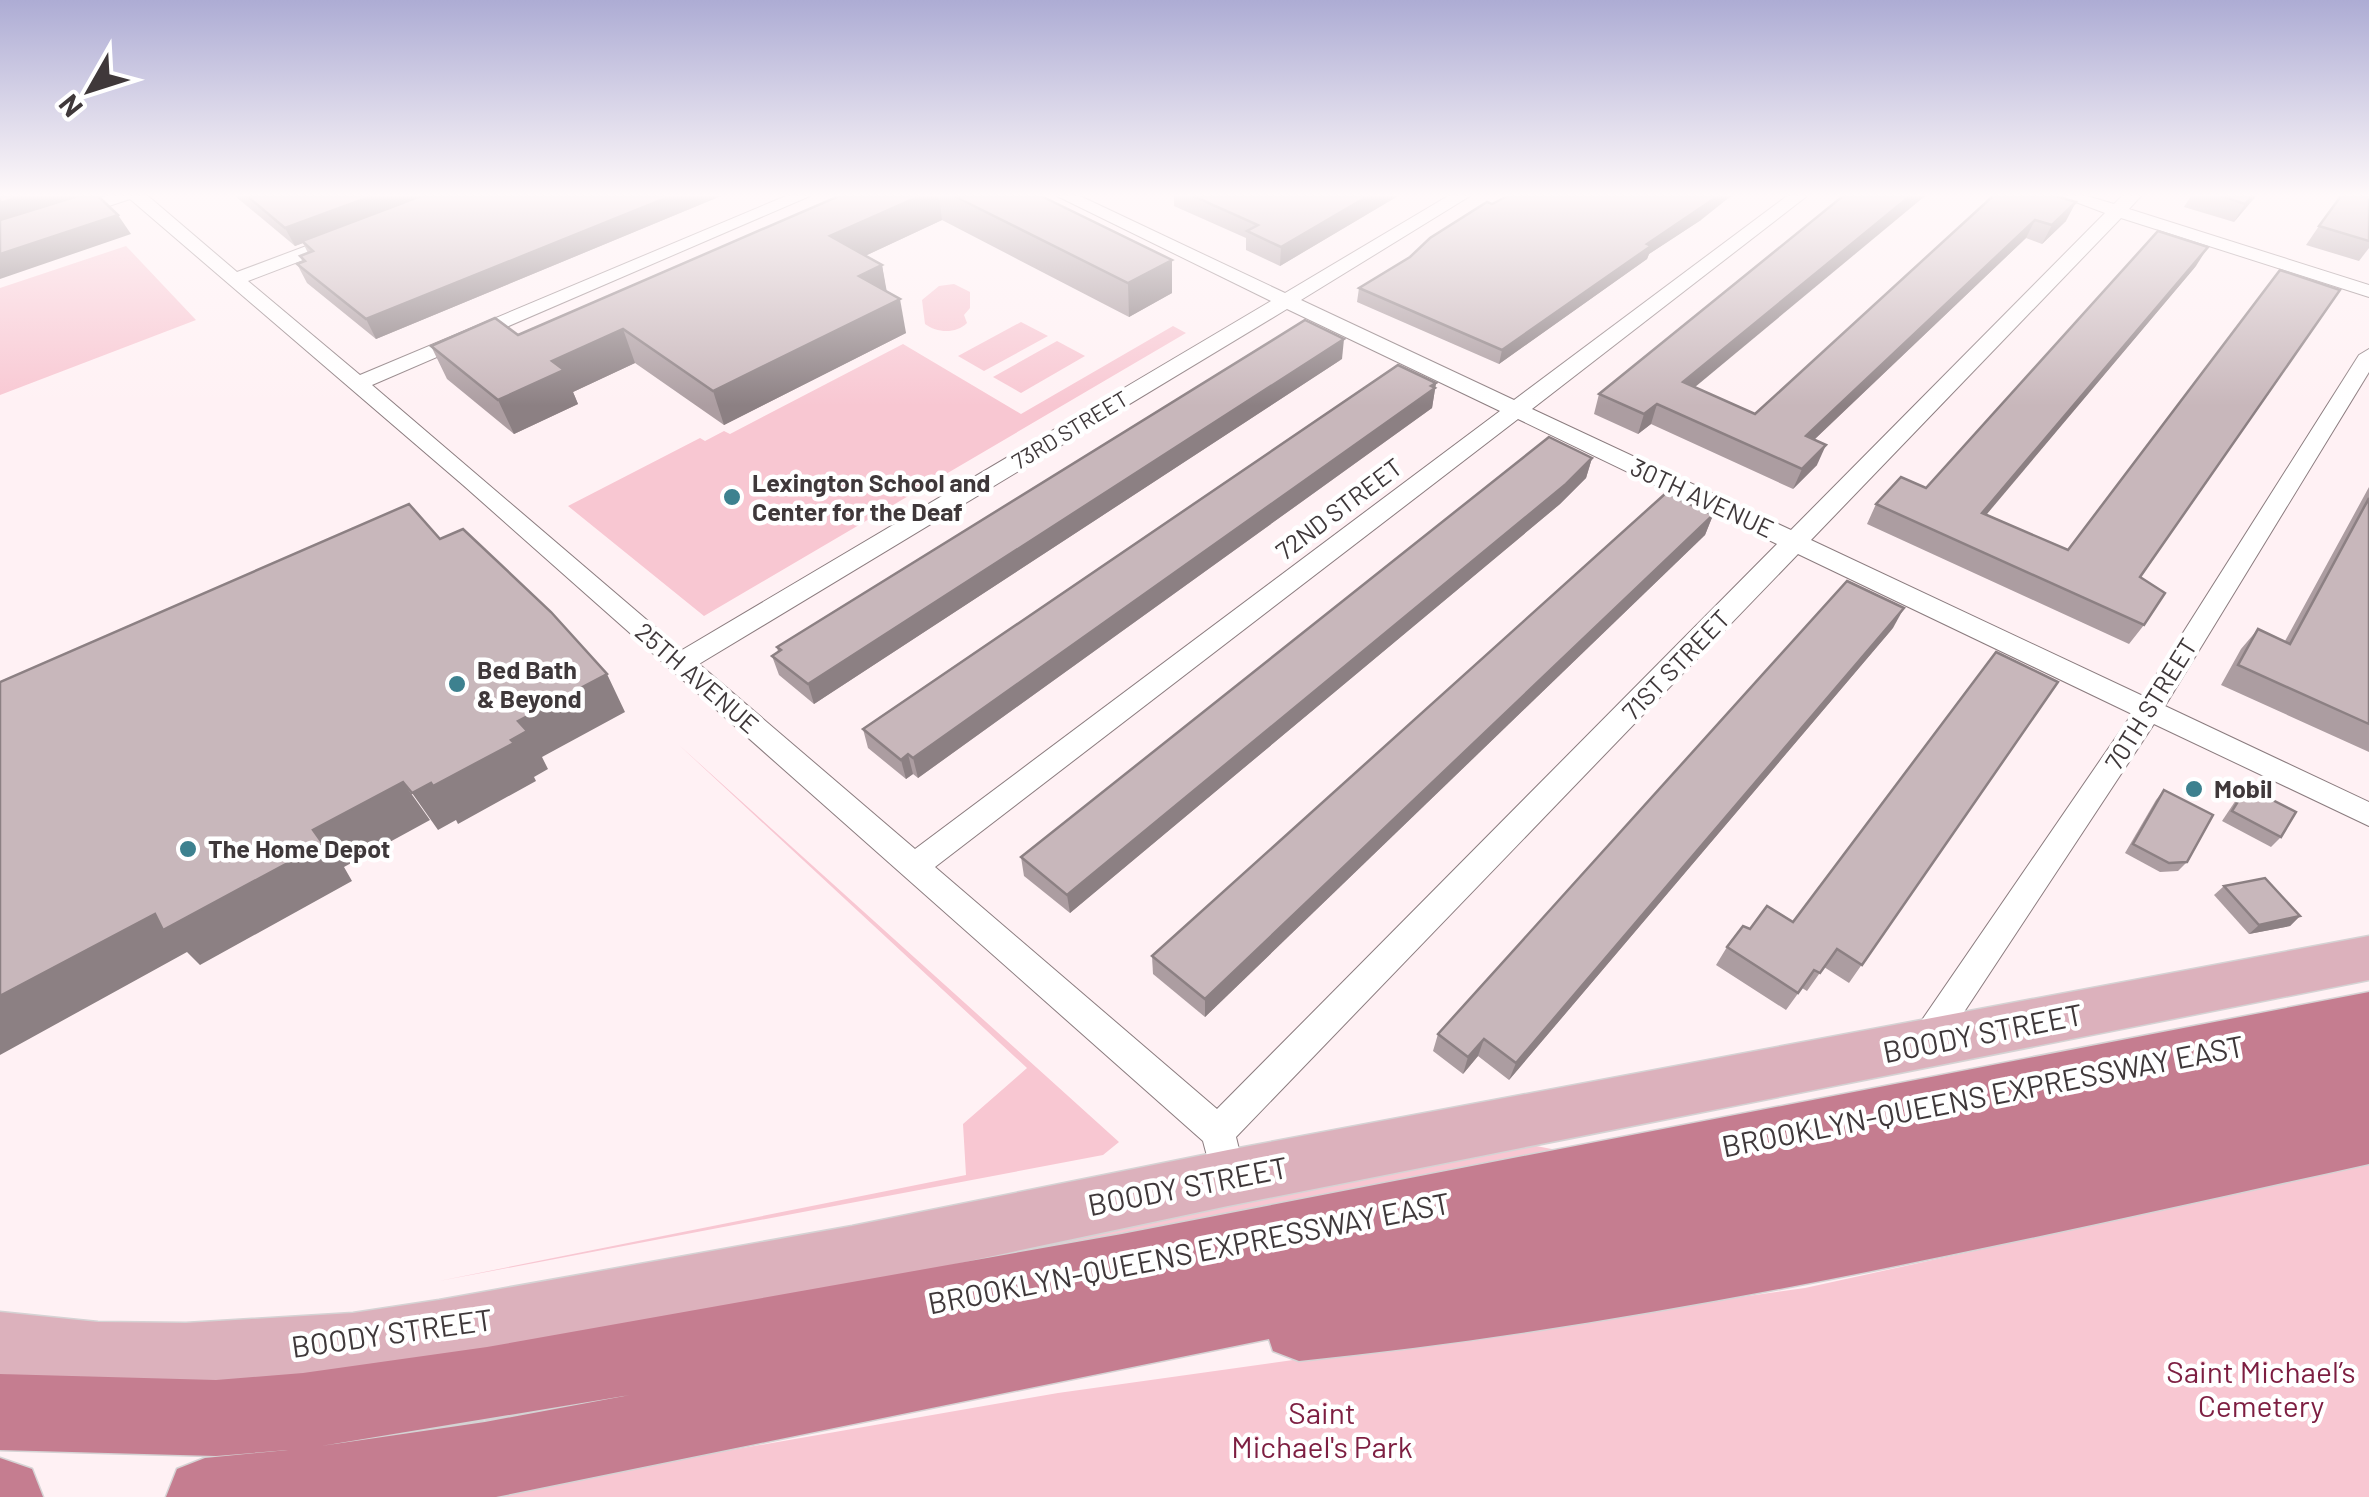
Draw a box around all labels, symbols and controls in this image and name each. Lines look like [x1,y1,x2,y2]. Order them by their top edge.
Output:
north arrow [40,40,140,140]
text: N [51,88,89,124]
street label: 73RD STREET [1007,384,1132,474]
street label: 72ND STREET [1269,451,1407,565]
street label: 30TH AVENUE [1626,451,1779,543]
place label: Lexington School and Center for the Deaf [752,467,990,526]
marker: Lexington School and Center for the Deaf [721,486,743,508]
street label: 71ST STREET [1615,603,1735,726]
street label: 25TH AVENUE [630,616,765,739]
street label: 70TH STREET [2098,632,2203,775]
place label: Bed Bath & Beyond [477,654,582,713]
marker: Bed Bath & Beyond [446,673,468,695]
place label: Mobil [2214,773,2272,803]
marker: Mobil [2183,778,2205,800]
place label: The Home Depot [208,833,390,863]
marker: The Home Depot [177,838,199,860]
street label: BOODY STREET [1880,995,2086,1069]
street label: BROOKLYN-QUEENS EXPRESSWAY EAST [1718,1027,2247,1163]
street label: BOODY STREET [1085,1148,1291,1222]
street label: BROOKLYN-QUEENS EXPRESSWAY EAST [924,1184,1453,1320]
street label: BOODY STREET [289,1300,495,1364]
park label: Saint Michael’s Cemetery [2166,1353,2356,1423]
park label: Saint Michael's Park [1231,1394,1413,1464]

